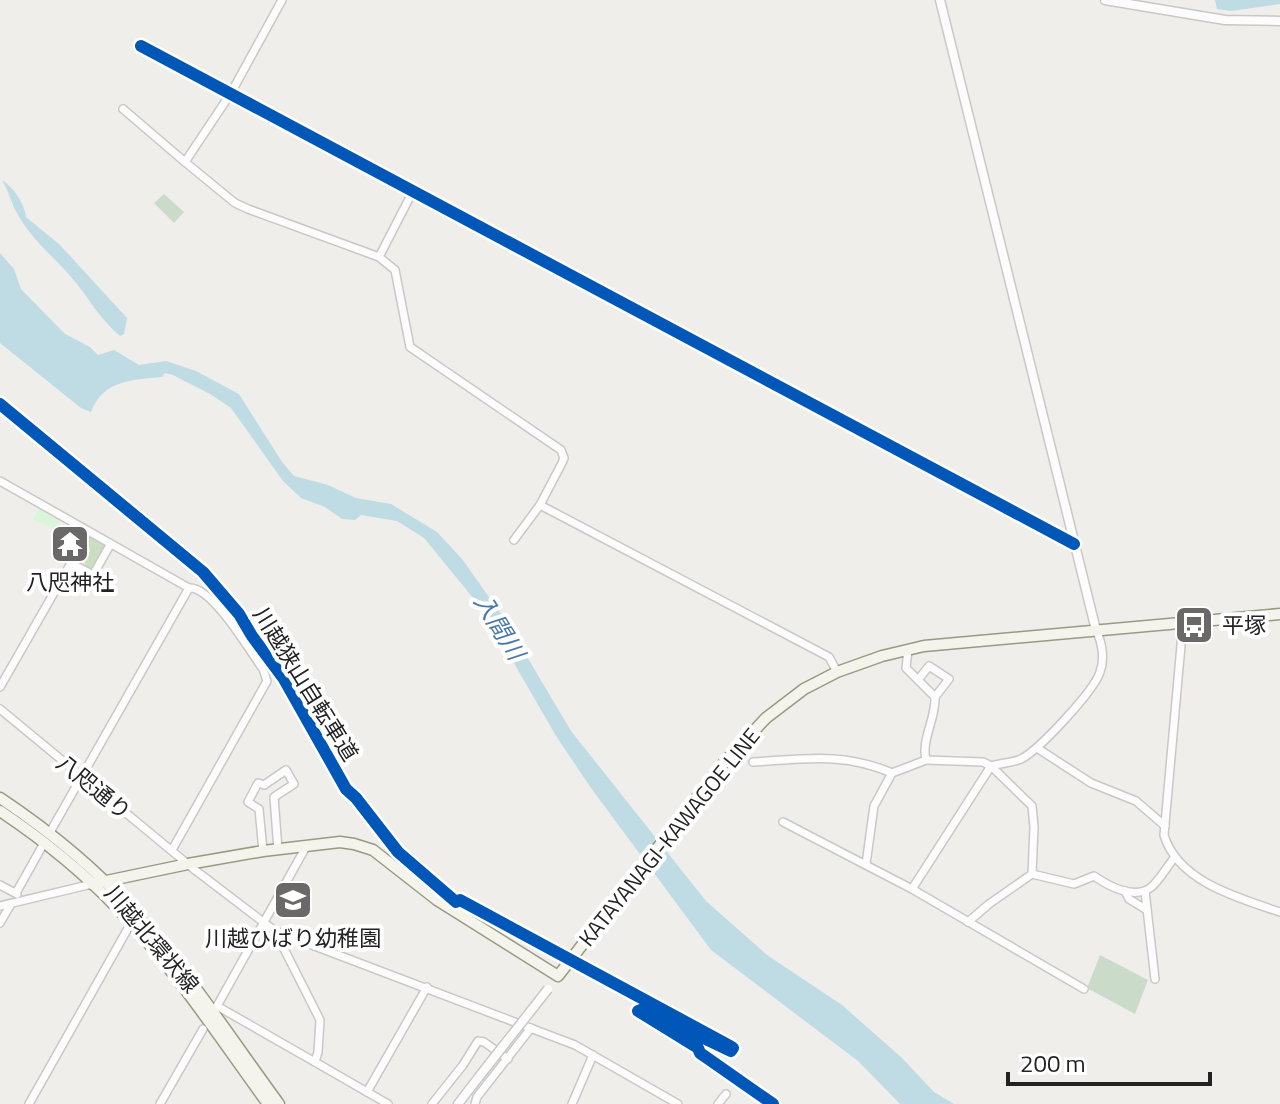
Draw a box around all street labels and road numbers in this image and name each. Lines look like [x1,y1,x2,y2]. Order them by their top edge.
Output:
street label: 川越狭山自転車道 [245,600,367,768]
street label: KATAYANAGI-KAWAGOE LINE [570,720,768,954]
street label: 八咫通り [49,746,139,828]
street label: 川越北環状線 [97,878,207,1000]

